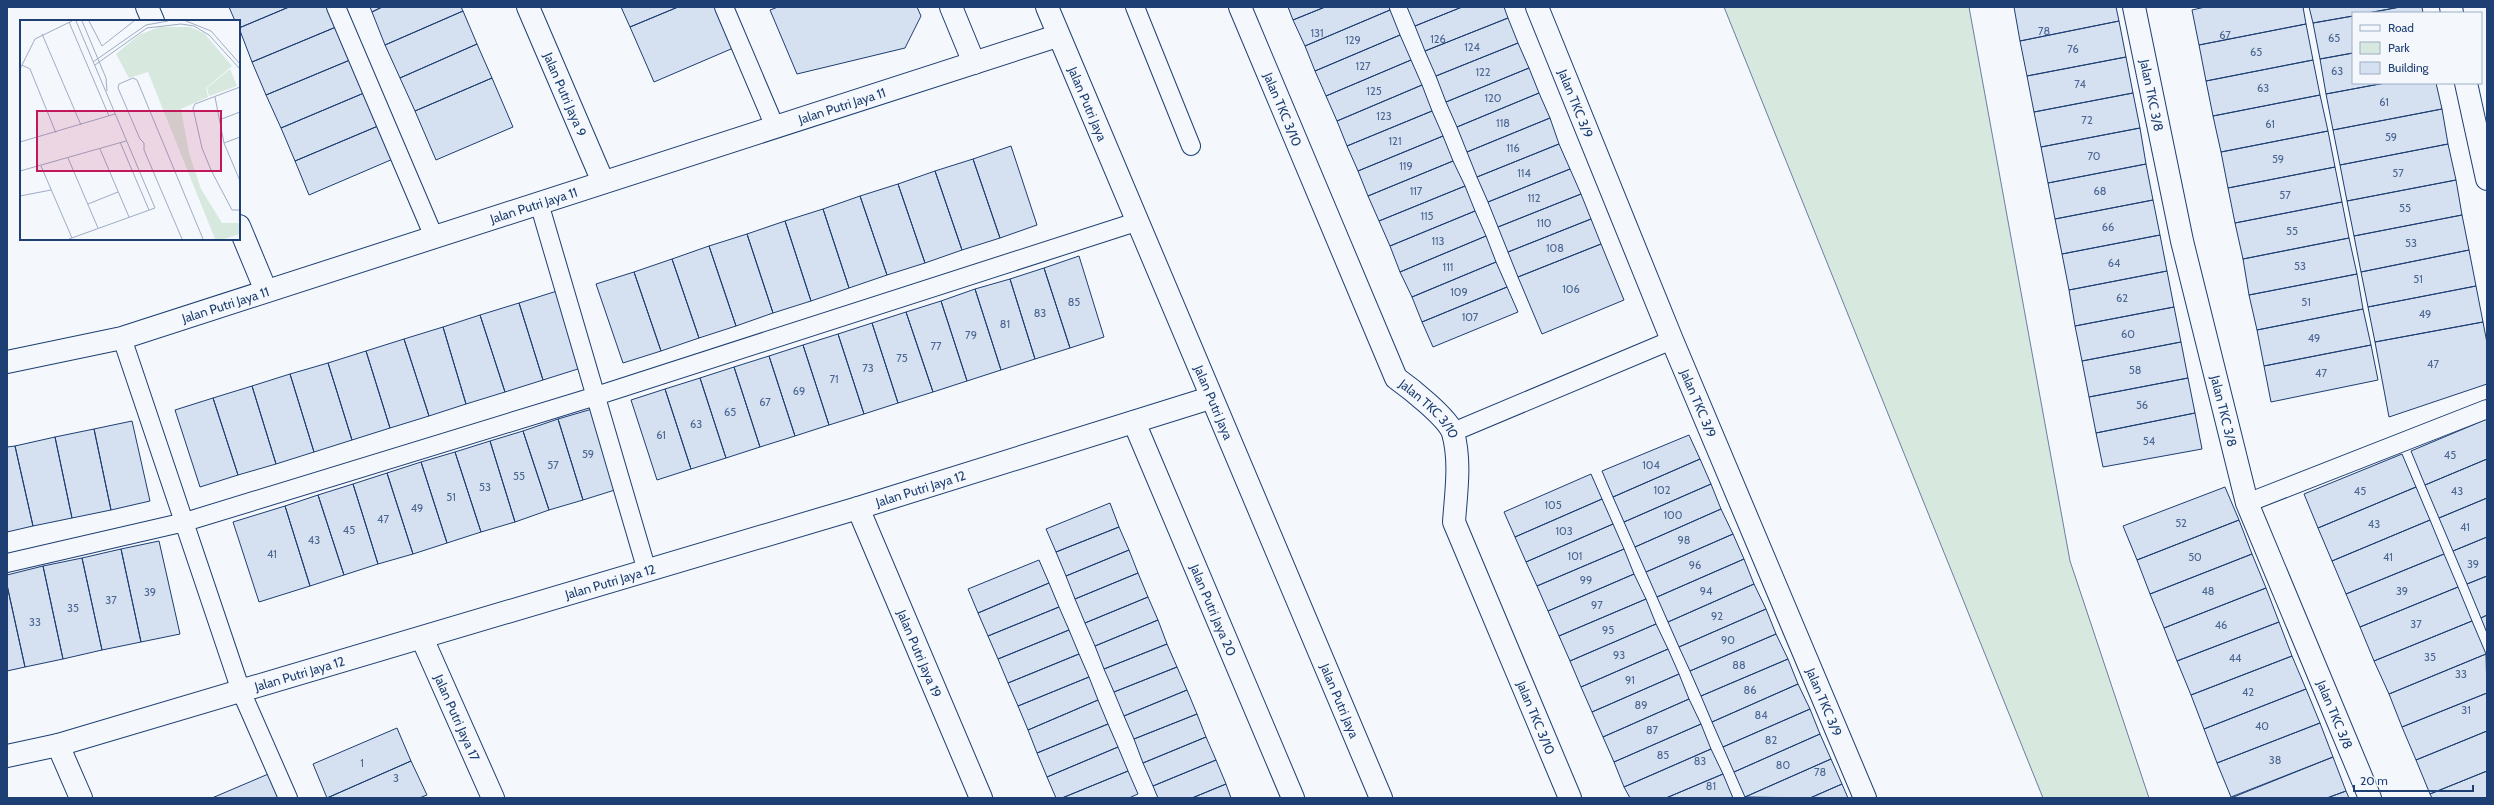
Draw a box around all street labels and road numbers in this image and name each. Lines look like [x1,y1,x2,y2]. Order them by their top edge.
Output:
street label: Jalan Putri Jaya 9 [540,49,590,139]
street label: Jalan TKC 3/8 [2137,57,2167,133]
street label: Jalan Putri Jaya [1065,63,1111,144]
street label: Jalan TKC 3/9 [1555,66,1597,140]
street label: Jalan TKC 3/10 [1260,69,1306,149]
street label: Jalan Putri Jaya 11 [795,84,888,127]
street label: Jalan Putri Jaya 11 [487,184,579,227]
street label: Jalan Putri Jaya 11 [179,283,271,327]
street label: Jalan Putri Jaya [1191,362,1237,443]
street label: Jalan TKC 3/9 [1677,366,1720,440]
street label: Jalan TKC 3/8 [2207,373,2241,448]
street label: Jalan TKC 3/10 [1395,375,1462,440]
street label: Jalan Putri Jaya 12 [873,467,968,510]
street label: Jalan Putri Jaya 12 [562,560,657,603]
street label: Jalan Putri Jaya 20 [1187,561,1240,658]
street label: Jalan Putri Jaya 19 [894,606,945,700]
street label: Jalan Putri Jaya 12 [252,652,347,695]
street label: Jalan Putri Jaya [1317,660,1363,741]
street label: Jalan TKC 3/9 [1803,664,1846,738]
street label: Jalan Putri Jaya 17 [431,671,484,764]
street label: Jalan TKC 3/10 [1513,677,1559,757]
street label: Jalan TKC 3/8 [2313,677,2357,751]

